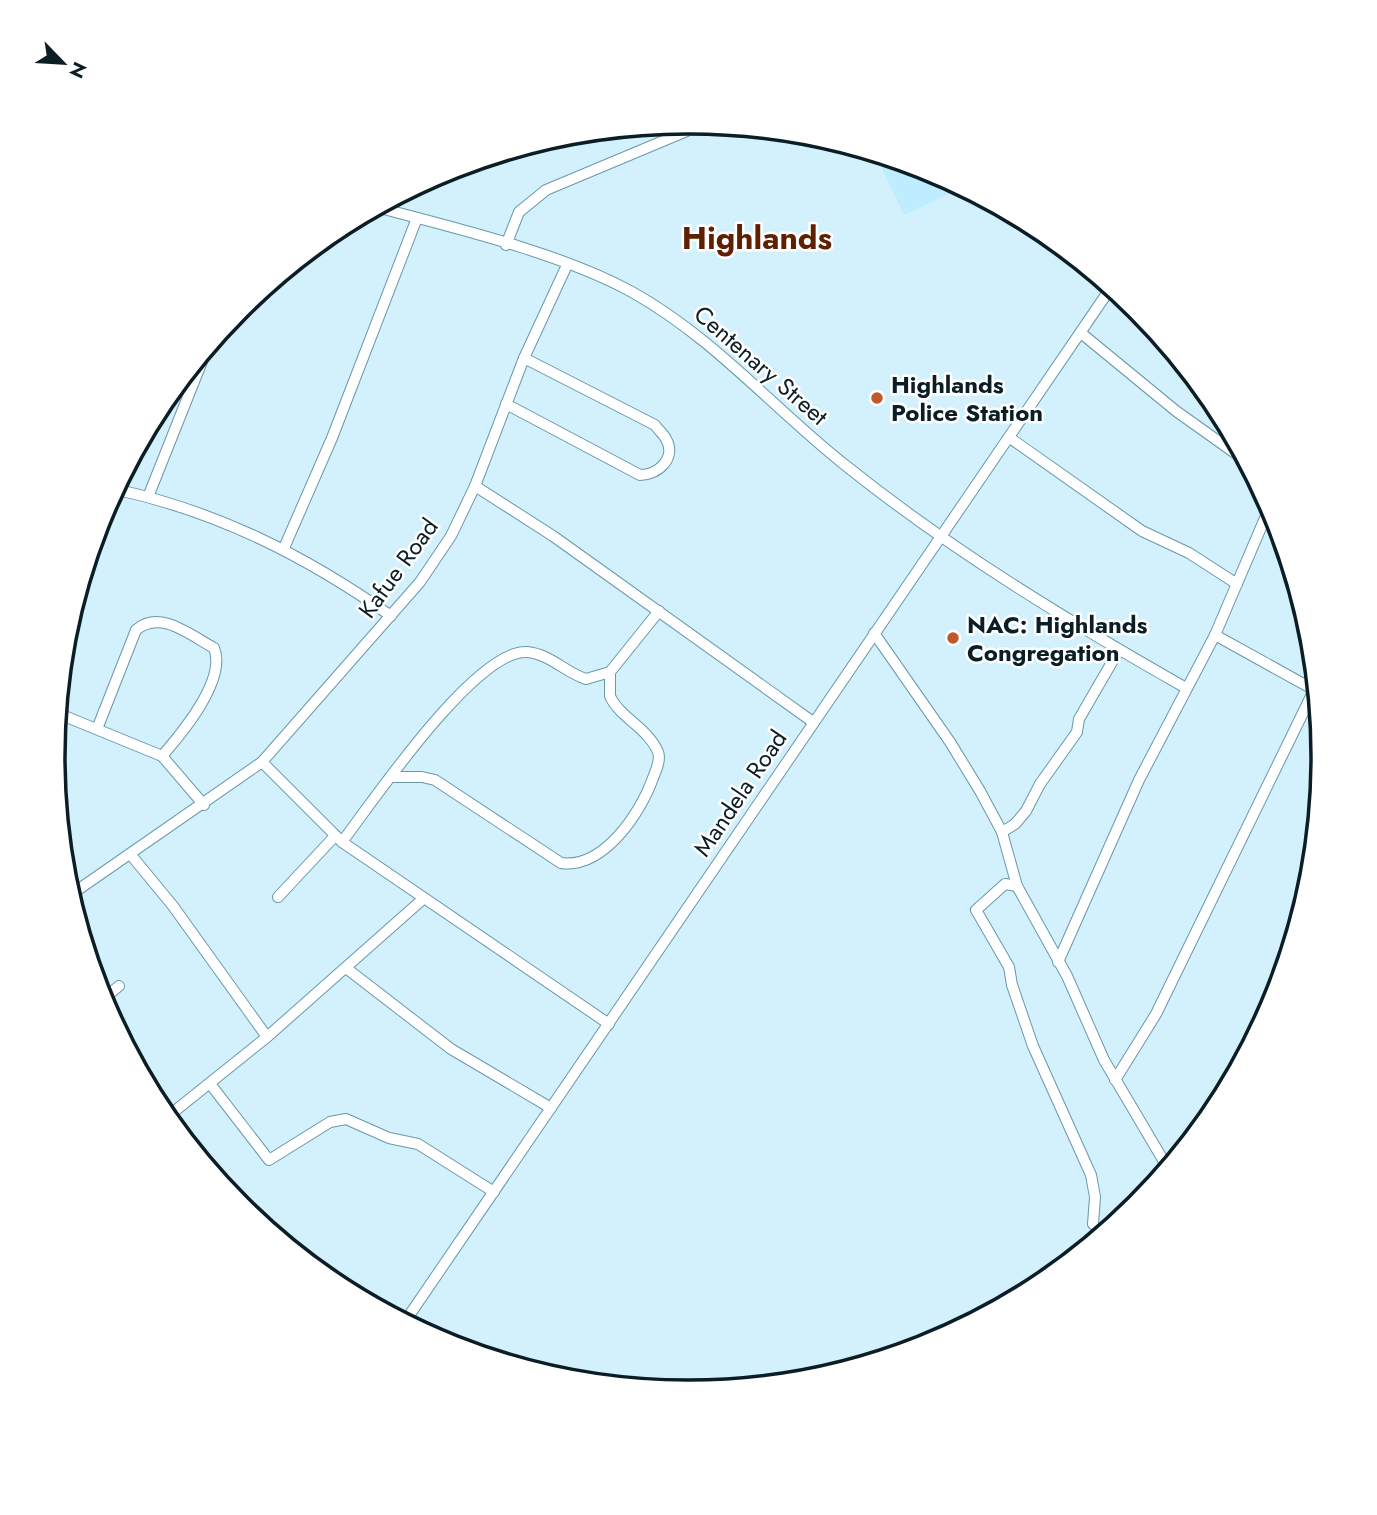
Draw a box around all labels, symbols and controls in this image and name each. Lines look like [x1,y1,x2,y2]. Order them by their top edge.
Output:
north arrow [28,28,98,98]
text: N [63,57,93,83]
district label: Highlands [682,215,832,261]
street label: Centenary Street [686,297,836,433]
place label: Highlands Police Station [891,367,1043,430]
marker: Highlands Police Station [869,390,885,406]
street label: Kafue Road [350,511,446,625]
place label: NAC: Highlands Congregation [967,607,1148,670]
marker: NAC: Highlands Congregation [945,630,961,646]
street label: Mandela Road [685,723,795,863]

